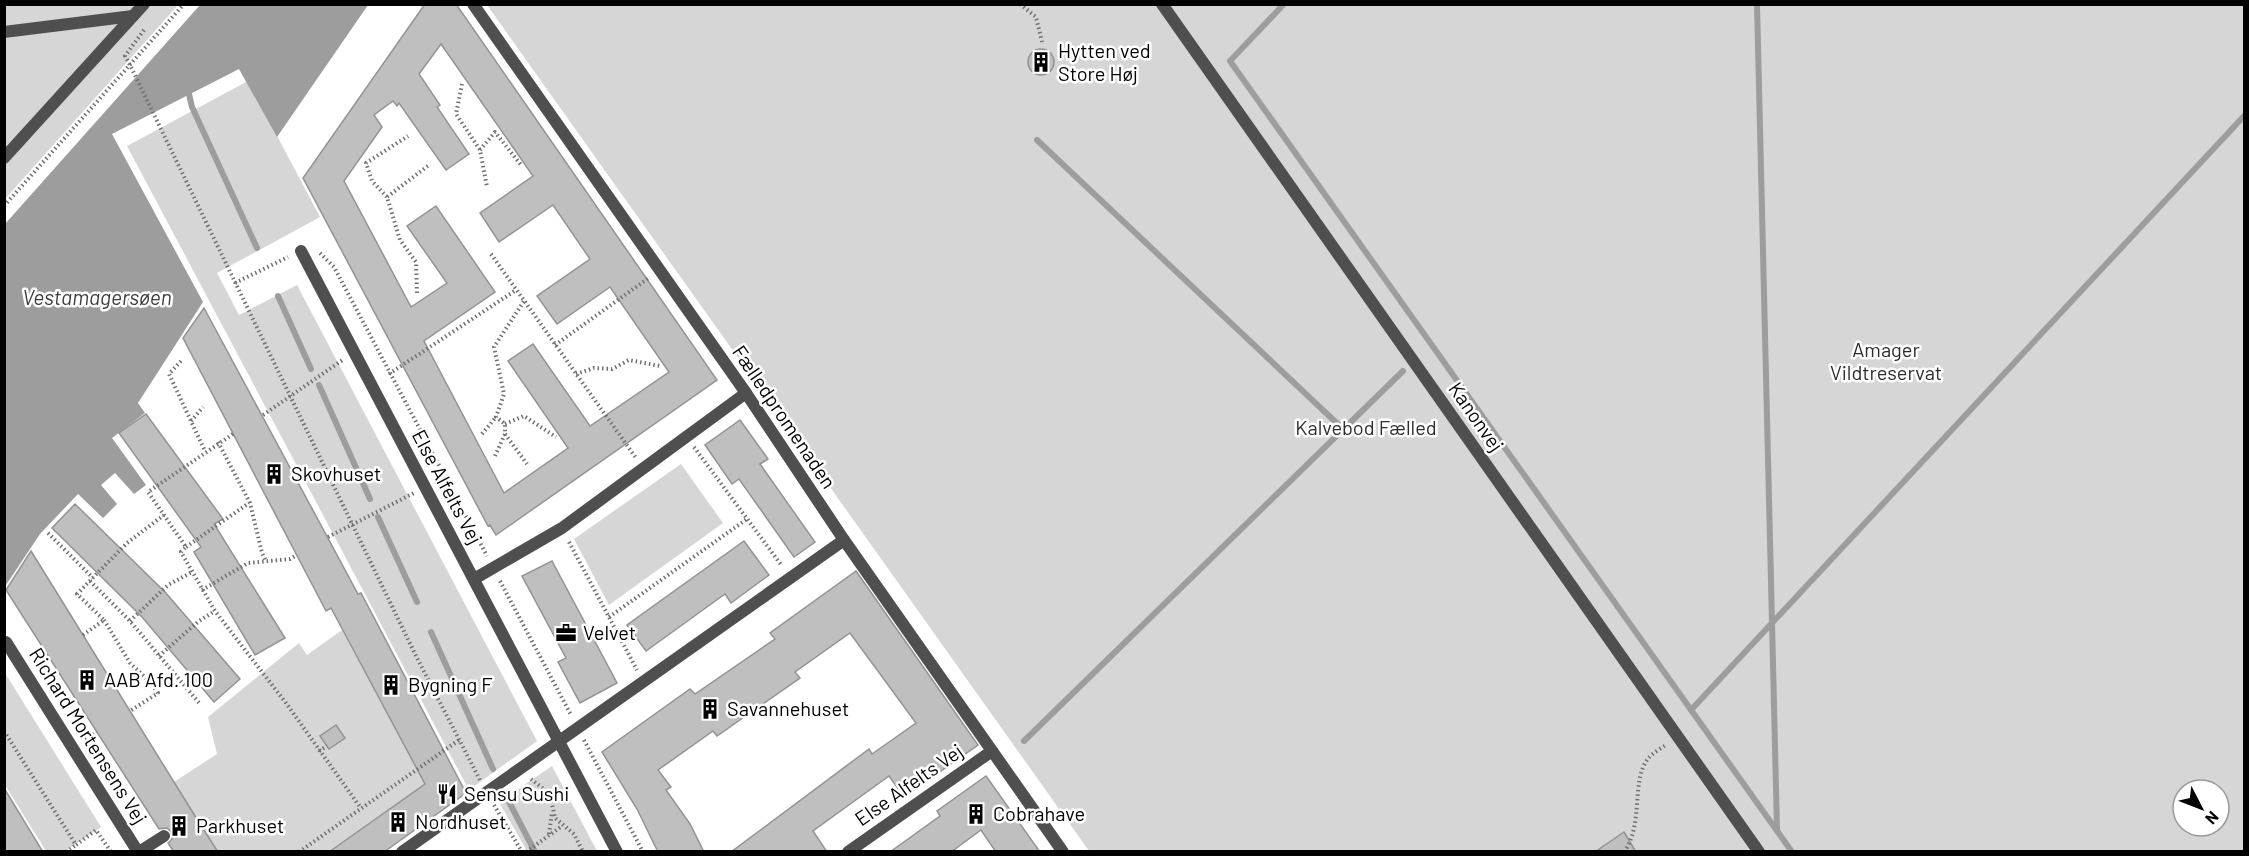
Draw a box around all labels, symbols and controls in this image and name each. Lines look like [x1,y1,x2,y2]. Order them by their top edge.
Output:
place label: Hytten ved Store Høj [1058,38,1151,85]
building icon: Hytten ved Store Høj [1029,50,1053,74]
water label: Vestamagersøen [22,284,172,309]
park label: Amager Vildtreservat [1830,337,1942,384]
street label: Fælledpromenaden [728,340,842,493]
street label: Kanonvej [1444,377,1509,456]
park label: Kalvebod Fælled [1295,415,1437,439]
street label: Else Alfelts Vej [408,425,488,548]
place label: Skovhuset [291,461,381,485]
building icon: Skovhuset [262,462,286,486]
place label: Velvet [583,620,636,644]
office icon: Velvet [554,621,578,645]
street label: Richard Mortensens Vej [25,643,153,828]
place label: AAB Afd. 100 [104,667,213,691]
building icon: AAB Afd. 100 [75,668,99,692]
place label: Bygning F [408,672,493,696]
building icon: Bygning F [379,673,403,697]
place label: Savannehuset [727,696,849,720]
building icon: Savannehuset [698,697,722,721]
street label: Else Alfelts Vej [850,738,967,830]
north arrow [2171,778,2231,838]
place label: Sensu Sushi [464,781,569,805]
restaurant icon: Sensu Sushi [435,782,459,806]
place label: Cobrahave [993,801,1085,825]
building icon: Cobrahave [964,802,988,826]
text: N [2202,808,2223,829]
place label: Nordhuset [415,809,506,833]
building icon: Nordhuset [386,810,410,834]
place label: Parkhuset [196,813,284,837]
building icon: Parkhuset [167,814,191,838]

